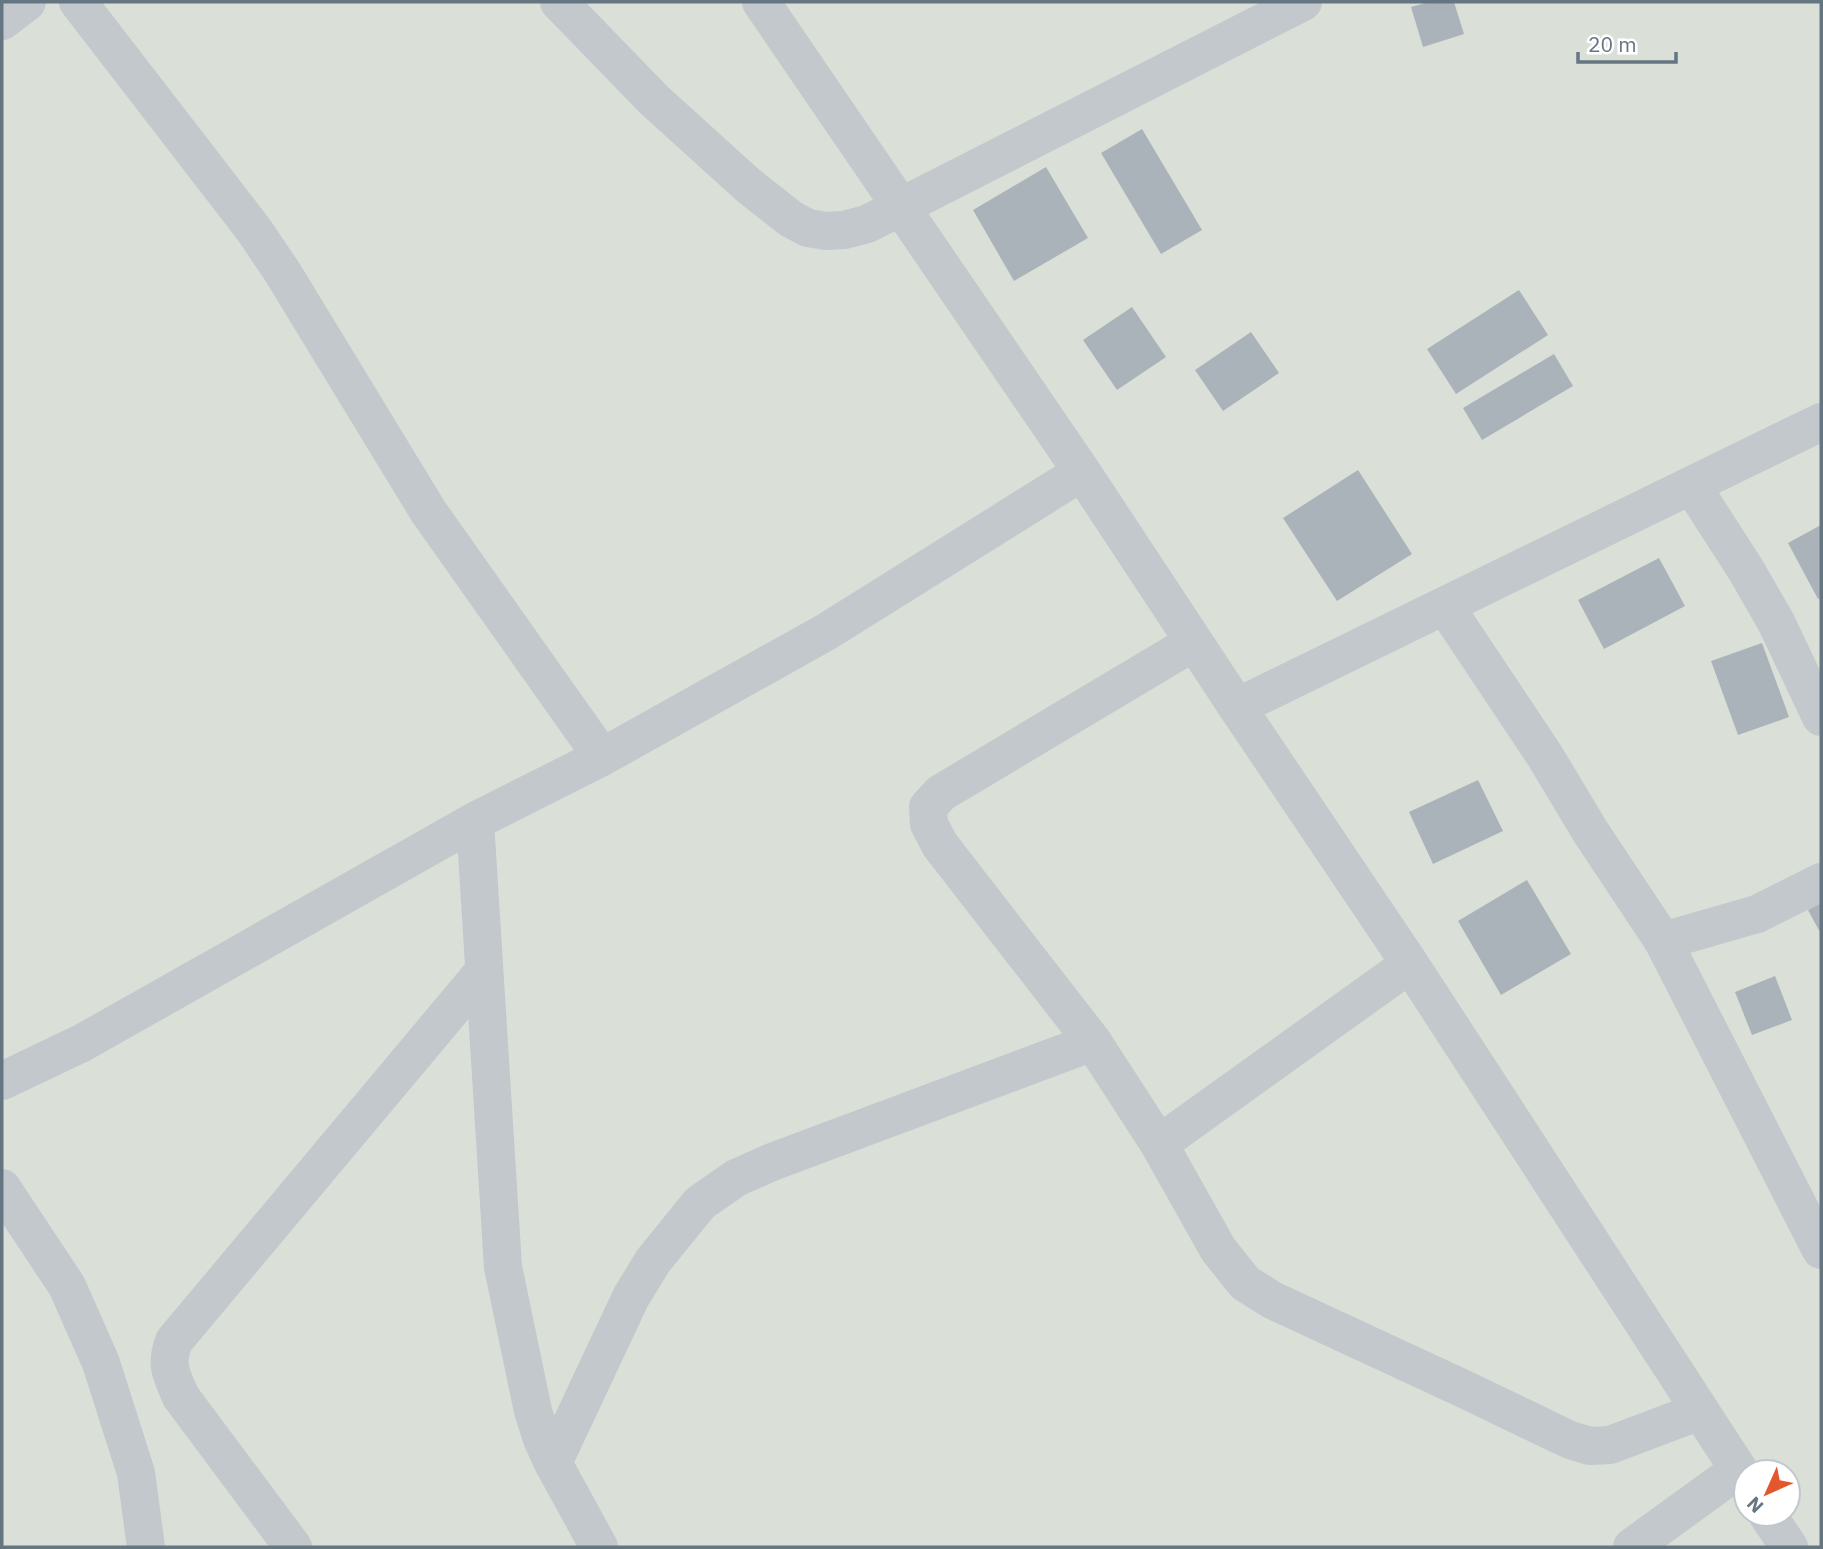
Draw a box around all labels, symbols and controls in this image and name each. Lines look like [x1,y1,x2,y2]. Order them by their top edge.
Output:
scale bar [1578,21,1676,65]
text: 20 m [1588,30,1637,58]
north arrow [1732,1458,1802,1528]
text: N [1742,1492,1768,1518]

